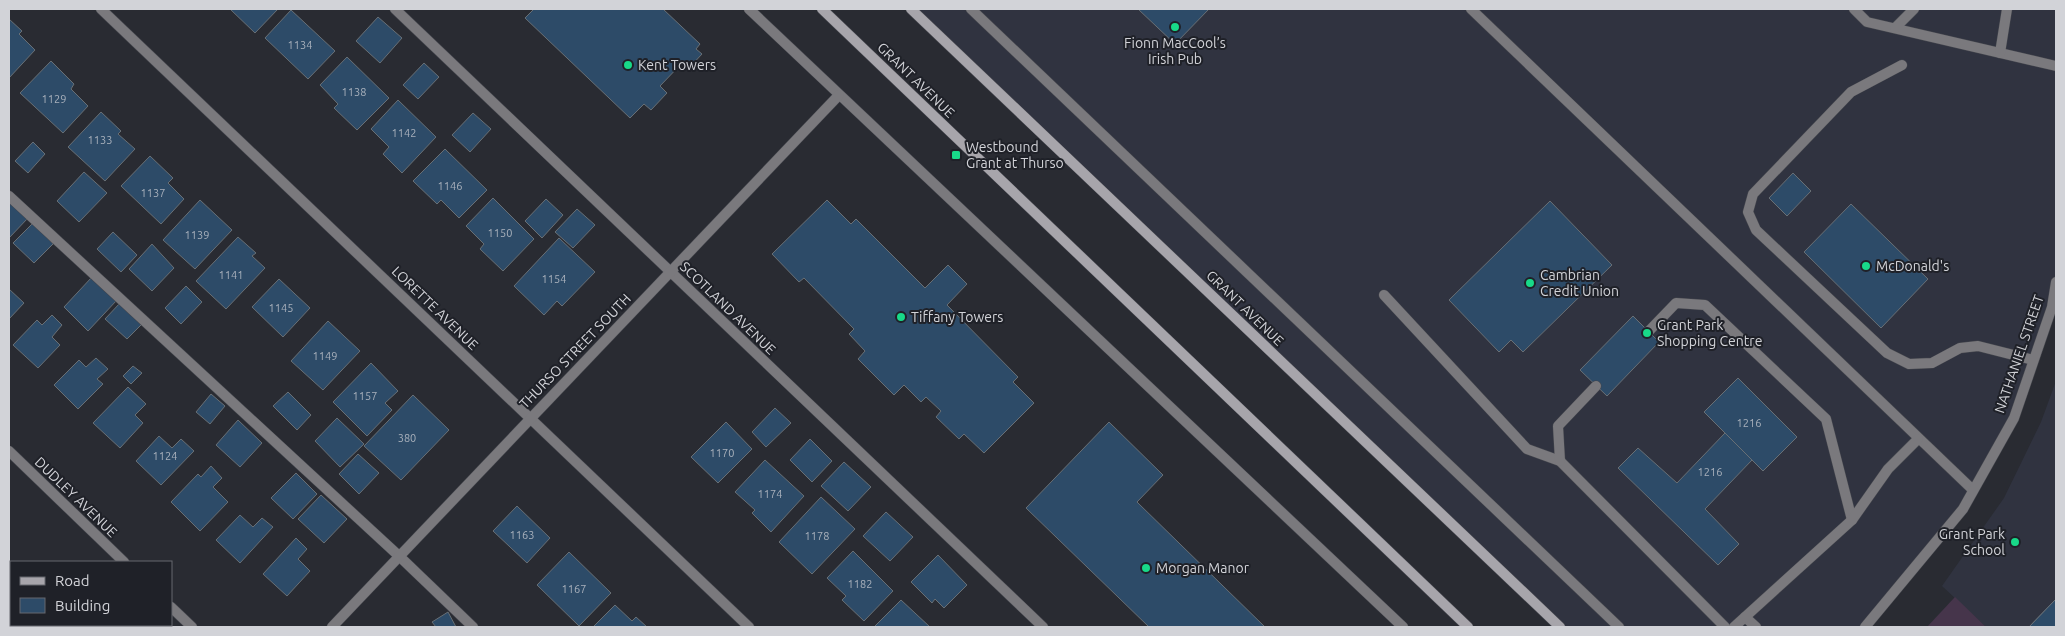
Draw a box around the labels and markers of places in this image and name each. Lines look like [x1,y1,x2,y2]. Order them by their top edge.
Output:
marker: Fionn MacCool’s Irish Pub [1169,21,1181,33]
place label: Fionn MacCool’s Irish Pub [1124,35,1226,67]
place label: Kent Towers [638,57,716,73]
marker: Kent Towers [622,59,634,71]
place label: Westbound Grant at Thurso [966,139,1064,171]
marker: Westbound Grant at Thurso [950,149,962,161]
place label: McDonald's [1876,258,1949,274]
marker: McDonald's [1860,260,1872,272]
place label: Cambrian Credit Union [1540,267,1619,299]
marker: Cambrian Credit Union [1524,277,1536,289]
place label: Tiffany Towers [911,309,1003,325]
marker: Tiffany Towers [895,311,907,323]
place label: Grant Park Shopping Centre [1657,317,1762,349]
marker: Grant Park Shopping Centre [1641,327,1653,339]
place label: Grant Park School [1939,526,2005,558]
marker: Grant Park School [2009,536,2021,548]
place label: Morgan Manor [1156,560,1250,576]
marker: Morgan Manor [1140,562,1152,574]

